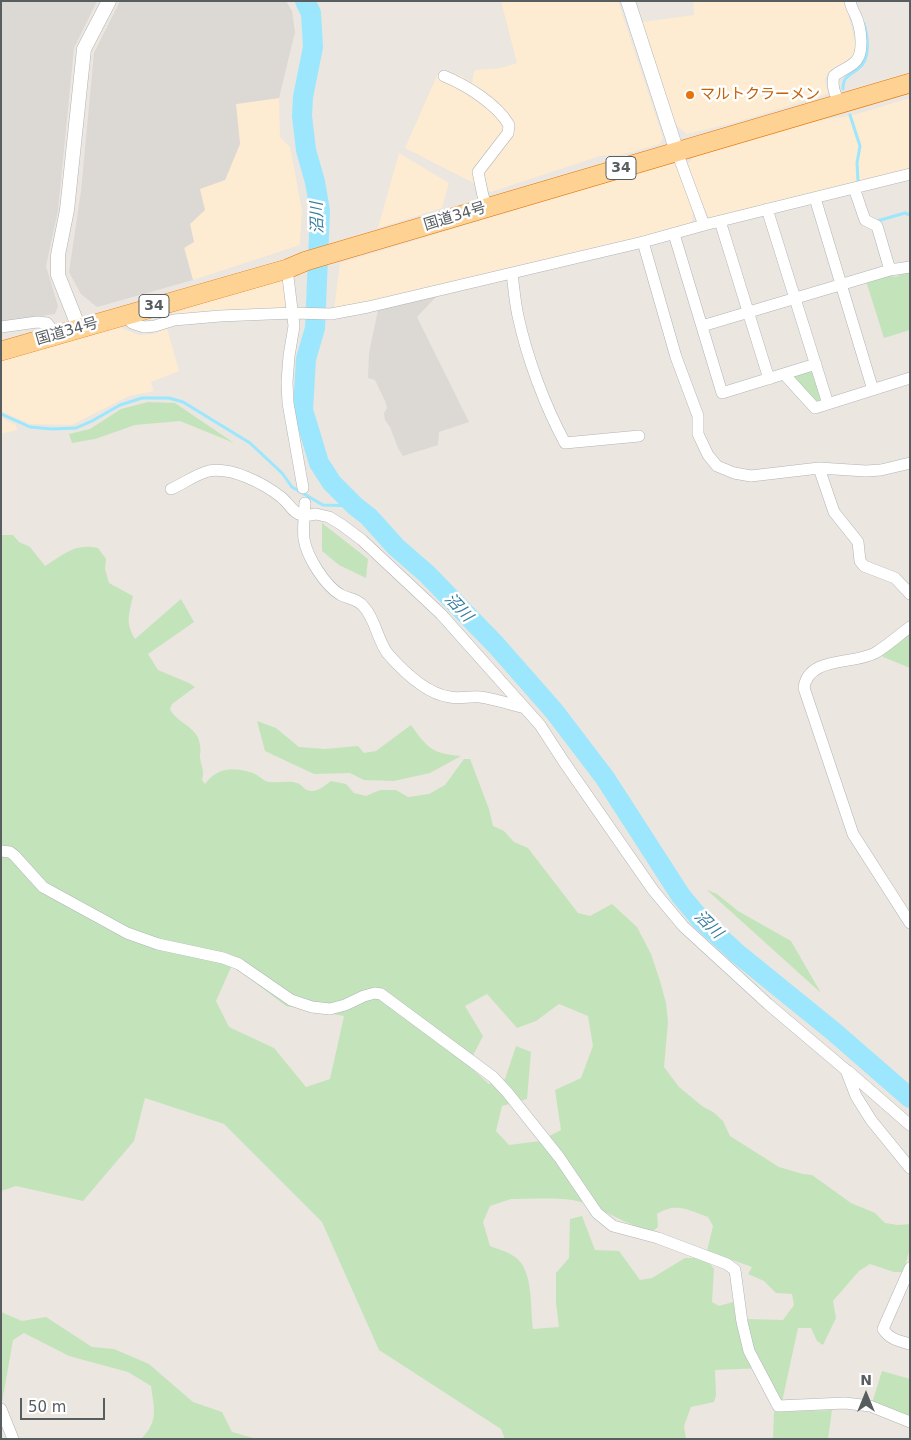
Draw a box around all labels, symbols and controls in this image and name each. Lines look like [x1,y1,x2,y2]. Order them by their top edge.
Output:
place label: マルトクラーメン [700,86,820,104]
marker: マルトクラーメン [684,89,696,101]
road number: 34 [606,156,636,180]
street label: 国道34号 [422,199,488,235]
water label: 沼川 [308,202,328,234]
road number: 34 [139,294,169,318]
street label: 国道34号 [34,315,100,349]
water label: 沼川 [440,590,476,626]
water label: 沼川 [690,907,726,943]
north arrow [841,1370,891,1420]
text: N [860,1372,872,1388]
scale bar [22,1388,108,1420]
text: 50 m [28,1398,66,1416]

